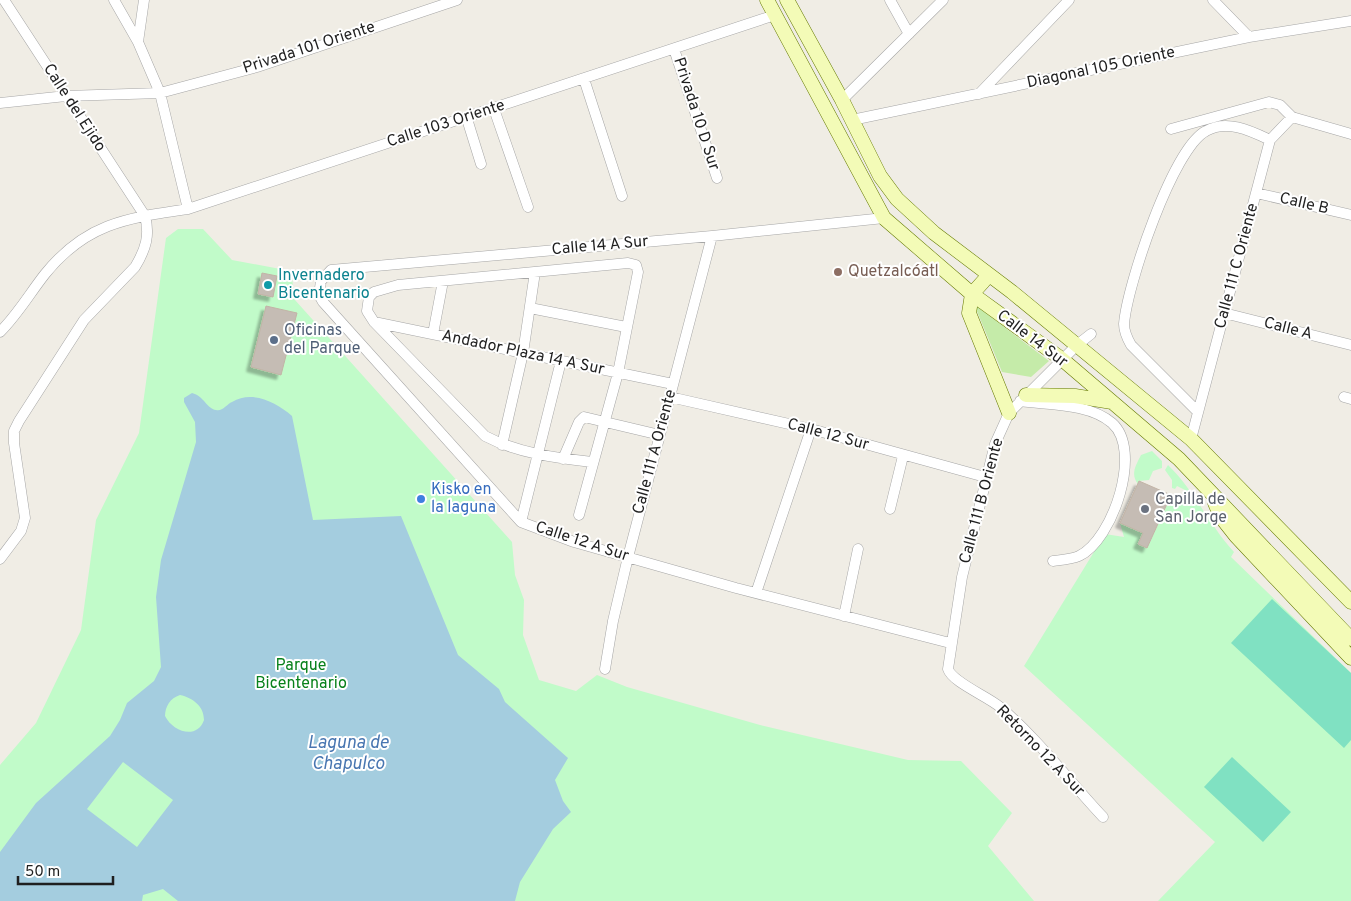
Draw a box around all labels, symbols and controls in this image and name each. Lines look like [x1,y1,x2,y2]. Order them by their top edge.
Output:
street label: Privada 101 Oriente [240,17,378,79]
street label: Diagonal 105 Oriente [1025,43,1177,93]
street label: Privada 10 D Sur [668,55,724,173]
street label: Calle del Ejido [38,60,110,156]
street label: Calle 103 Oriente [384,95,508,153]
street label: Calle B [1277,189,1331,219]
street label: Calle 111 C Oriente [1211,201,1263,331]
street label: Calle 14 A Sur [551,232,649,260]
place label: Quetzalcóatl [848,262,939,282]
place label: Invernadero Bicentenario [278,266,370,304]
marker: Quetzalcóatl [832,266,844,278]
marker: Invernadero Bicentenario [262,279,274,291]
street label: Calle 14 Sur [993,306,1071,372]
street label: Calle A [1261,313,1315,345]
place label: Oficinas del Parque [284,321,360,359]
street label: Andador Plaza 14 A Sur [440,326,606,380]
marker: Oficinas del Parque [268,334,280,346]
street label: Calle 111 A Oriente [629,387,681,517]
street label: Calle 12 Sur [785,414,871,456]
street label: Calle 111 B Oriente [956,436,1008,566]
place label: Kisko en la laguna [431,480,496,518]
place label: Capilla de San Jorge [1155,490,1227,528]
marker: Kisko en la laguna [415,493,427,505]
marker: Capilla de San Jorge [1139,503,1151,515]
street label: Calle 12 A Sur [533,517,631,567]
park label: Parque Bicentenario [255,656,347,694]
street label: Retorno 12 A Sur [991,701,1089,801]
water label: Laguna de Chapulco [308,732,389,776]
scale bar [18,854,112,886]
text: 50 m [25,863,60,882]

